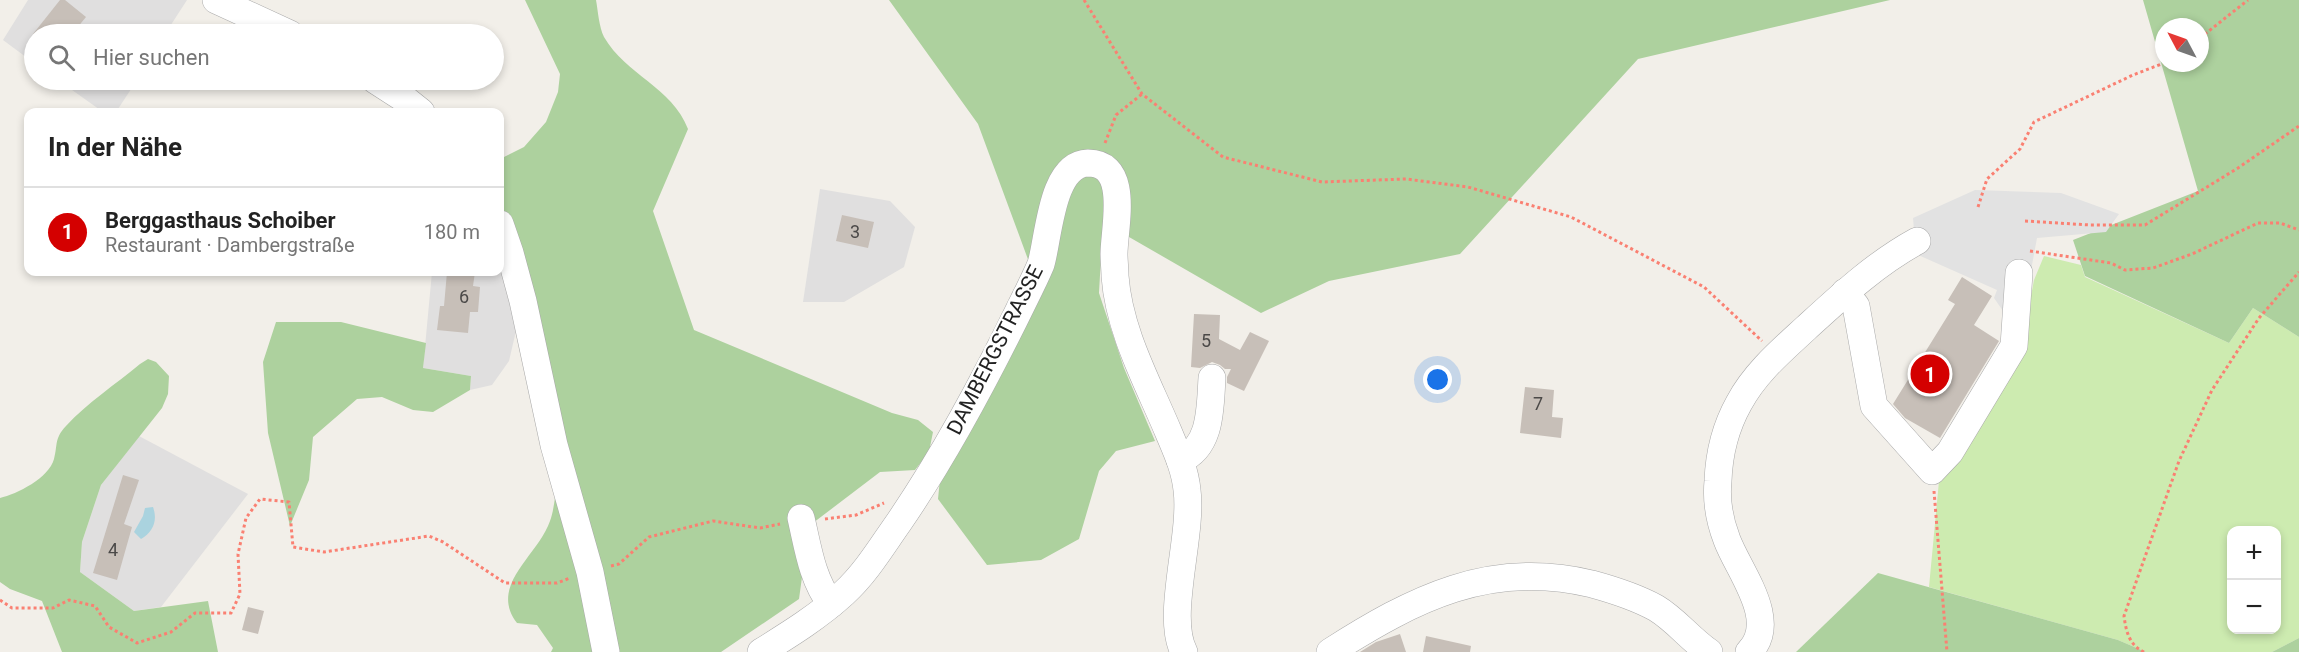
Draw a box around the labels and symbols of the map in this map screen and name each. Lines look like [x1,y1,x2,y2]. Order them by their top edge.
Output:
north arrow [2155,18,2209,72]
house number: 3 [850,221,860,242]
street label: DAMBERGSTRASSE [942,261,1048,438]
house number: 6 [459,286,469,307]
house number: 5 [1201,330,1211,351]
pin: 1 [1910,352,1950,397]
your location [1423,365,1452,394]
house number: 7 [1533,393,1543,414]
house number: 4 [108,539,118,560]

